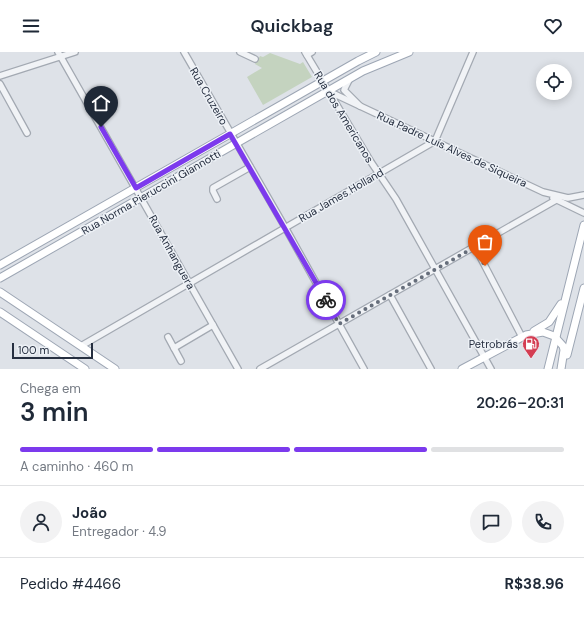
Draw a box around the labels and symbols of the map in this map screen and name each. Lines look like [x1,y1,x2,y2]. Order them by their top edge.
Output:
street label: Rua Cruzeiro [187,65,231,127]
street label: Rua dos Americanos [311,69,377,165]
pin [84,86,118,127]
street label: Rua Padre Luís Alves de Siqueira [375,108,529,190]
street label: Rua Norma Pieruccini Giannotti [79,146,223,238]
street label: Rua James Holland [296,165,386,225]
street label: Rua Anhanguera [146,212,198,292]
pin [468,225,502,266]
courier [306,280,346,320]
fuel station icon: Petrobrás [521,334,541,359]
place label: Petrobrás [469,337,518,351]
scale bar [12,341,93,360]

